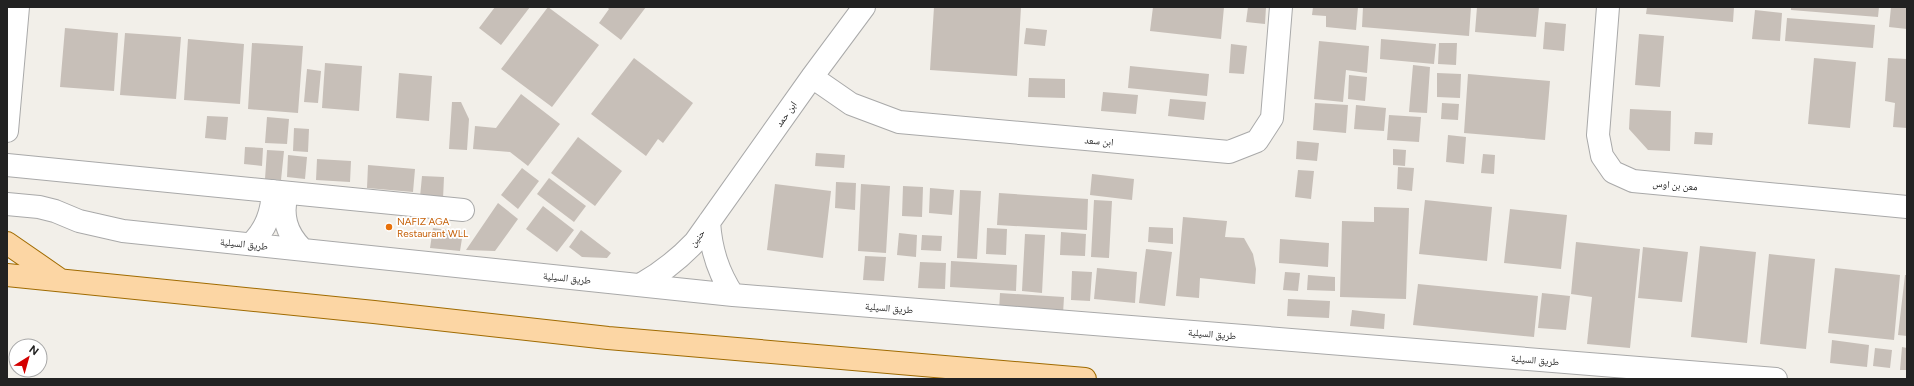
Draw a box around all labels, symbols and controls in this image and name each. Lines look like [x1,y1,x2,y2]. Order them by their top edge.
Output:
street label: ابن حمد [772,99,800,129]
street label: ابن سعد [1084,133,1114,149]
street label: معن بن اوس [1652,177,1699,193]
place label: NAFIZ AGA Restaurant WLL [397,215,469,240]
marker: NAFIZ AGA Restaurant WLL [384,222,394,232]
street label: حنين [686,226,708,249]
street label: طريق السيلية [219,235,269,253]
street label: طريق السيلية [542,269,592,287]
street label: طريق السيلية [864,299,914,317]
street label: طريق السيلية [1187,325,1237,343]
north arrow [8,338,48,378]
text: N [26,343,41,358]
street label: طريق السيلية [1510,351,1560,369]

